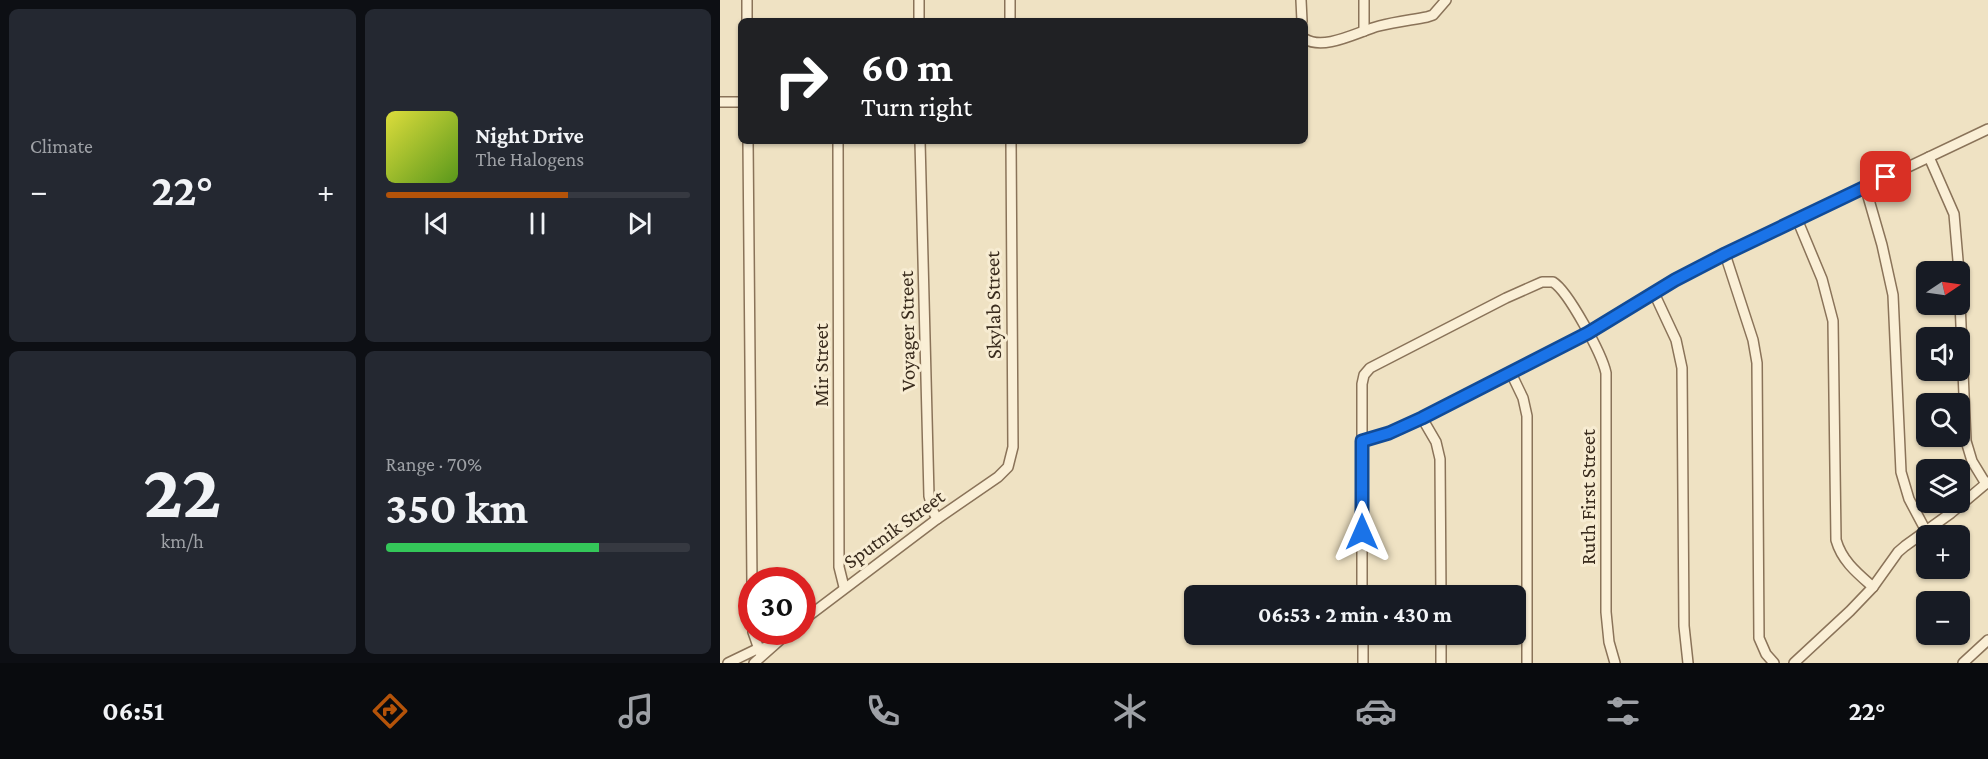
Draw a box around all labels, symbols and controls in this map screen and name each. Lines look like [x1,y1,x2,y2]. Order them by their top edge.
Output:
icon: right [762,42,840,120]
text: 60 m [861,43,953,90]
text: Turn right [861,92,972,122]
text: Night Drive [476,123,584,148]
text: Climate [30,135,93,157]
text: The Halogens [476,148,584,170]
pin [1860,151,1911,202]
icon: arrive [1869,160,1902,193]
text: 22° [151,165,213,215]
text: − [30,172,47,209]
text: + [317,172,335,209]
icon: previous [420,207,453,240]
icon: pause [521,207,554,240]
icon: next [623,207,656,240]
street label: Skylab Street [980,250,1006,359]
north arrow [1916,261,1970,315]
map controls [1916,261,1970,645]
street label: Voyager Street [894,269,920,392]
street label: Mir Street [809,322,833,407]
button: sound [1916,327,1970,381]
button: search [1916,393,1970,447]
street label: Ruth First Street [1576,428,1600,565]
text: 22 [143,447,221,534]
text: Range · 70% [386,453,482,475]
button: layers [1916,459,1970,513]
text: 350 km [386,483,528,533]
street label: Sputnik Street [839,484,950,574]
position arrow [1330,500,1394,564]
button: + [1916,525,1970,579]
text: km/h [161,530,204,552]
speed limit sign: 30 [738,567,816,645]
button: − [1916,591,1970,645]
text: 06:53 · 2 min · 430 m [1258,602,1452,627]
icon: directions [369,690,411,732]
icon: music [615,690,657,732]
icon: phone [862,690,904,732]
icon: climate [1109,690,1151,732]
icon: car [1355,690,1397,732]
icon: filters [1602,690,1644,732]
text: 06:51 [102,696,164,726]
text: 22° [1848,696,1886,726]

